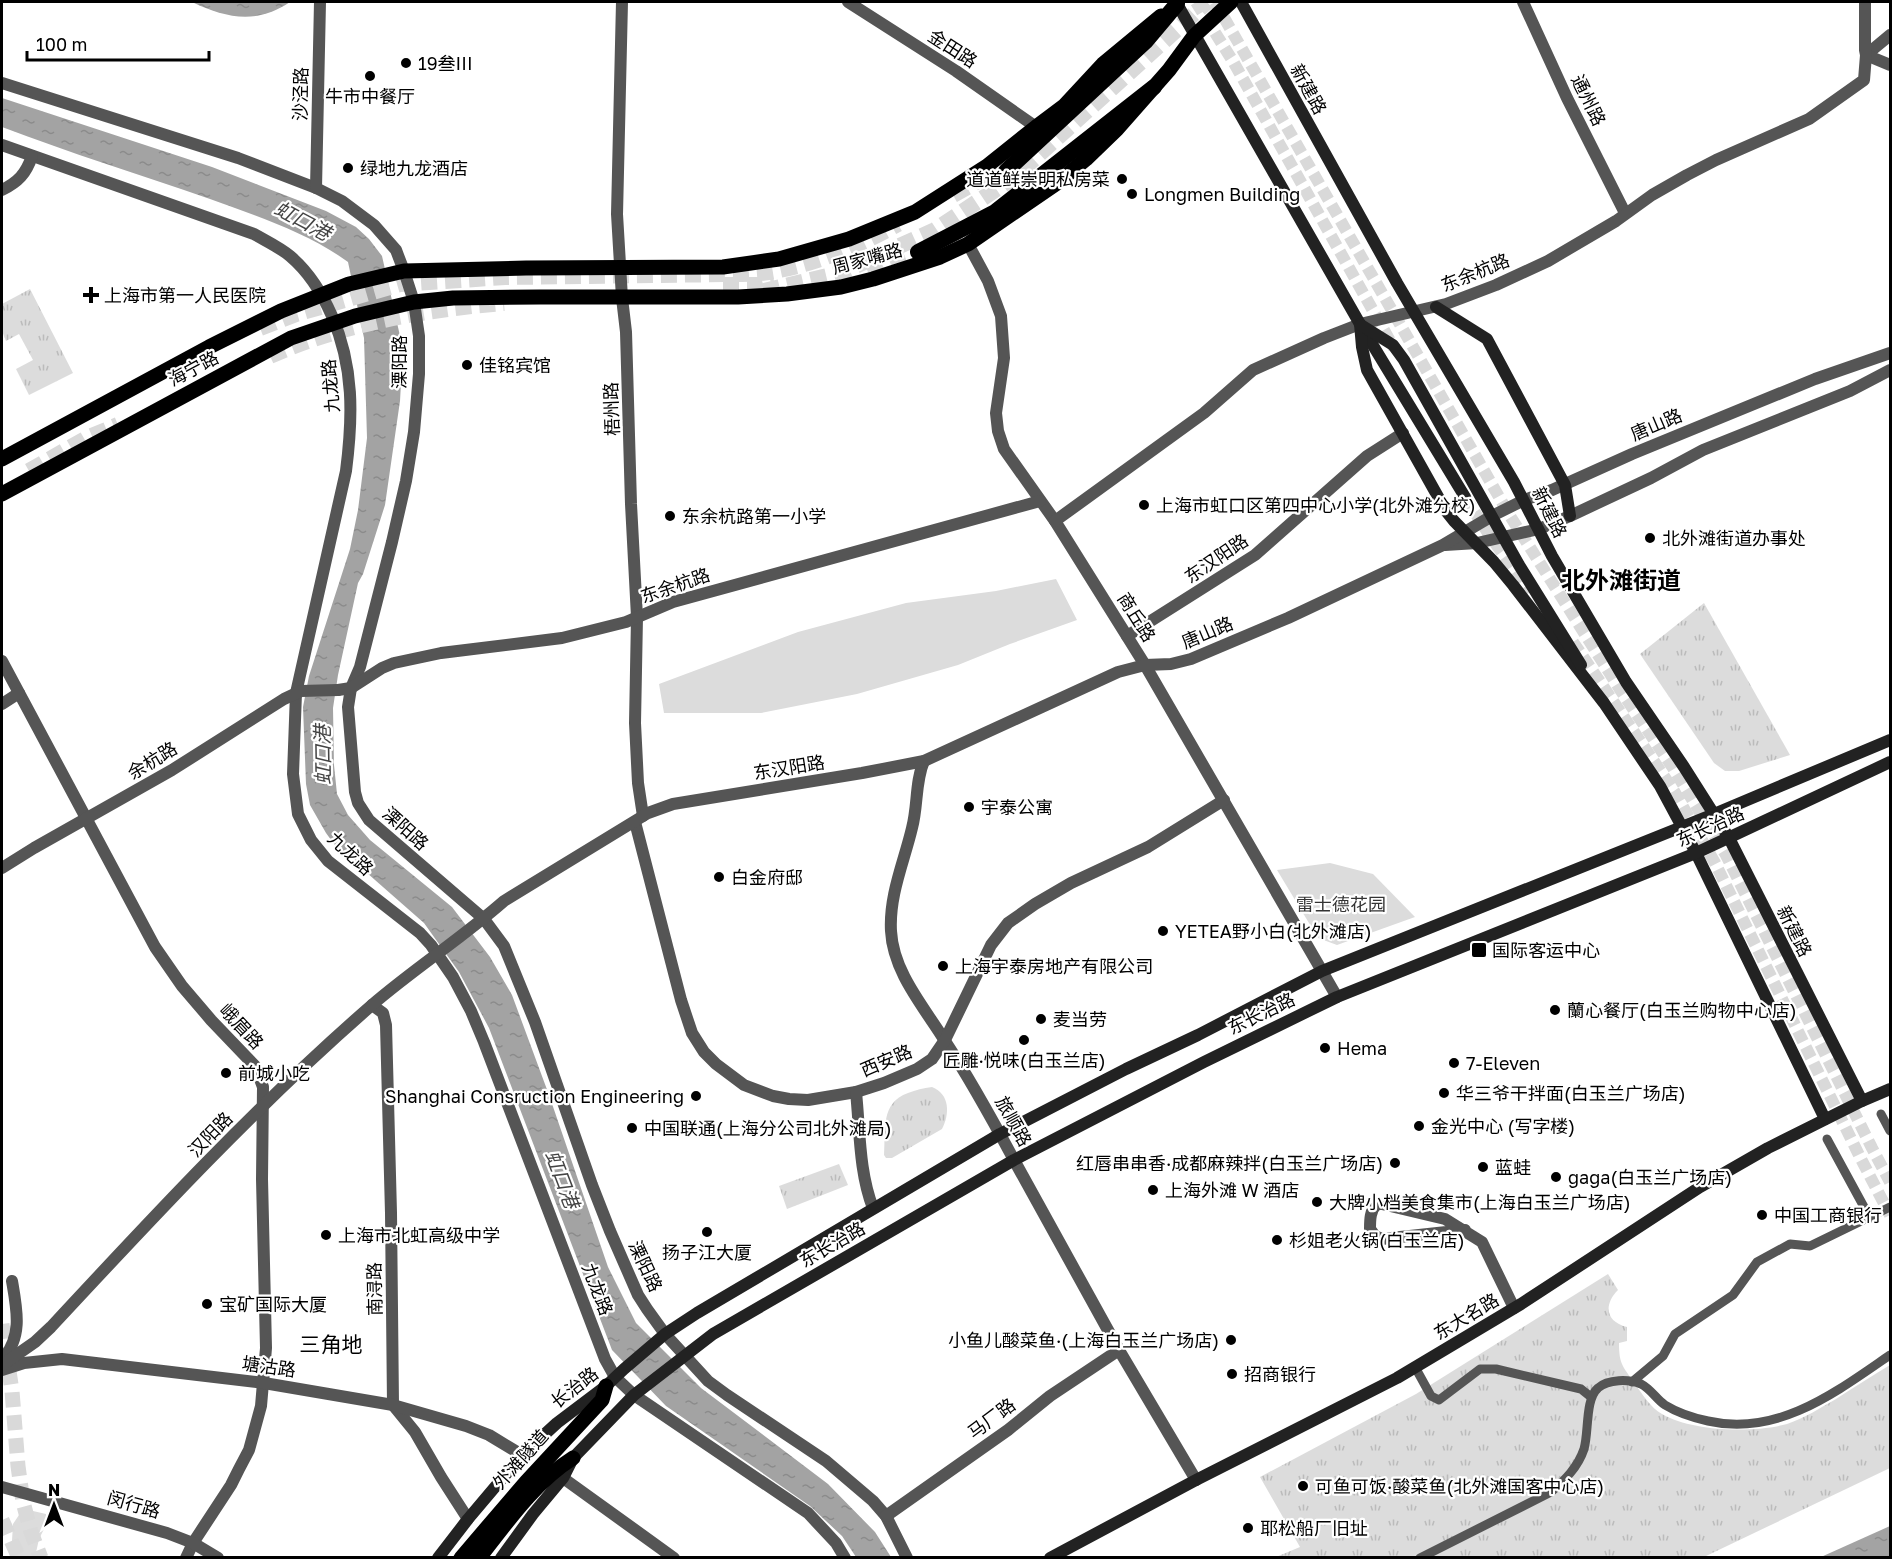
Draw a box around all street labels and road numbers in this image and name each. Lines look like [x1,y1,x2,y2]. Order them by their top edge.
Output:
street label: 金田路 [924,24,982,72]
street label: 新建路 [1286,60,1332,118]
street label: 沙泾路 [289,67,311,121]
street label: 通州路 [1567,71,1611,129]
street label: 周家嘴路 [829,238,905,278]
street label: 东余杭路 [1438,248,1512,296]
street label: 溧阳路 [388,335,410,389]
street label: 海宁路 [164,346,222,390]
street label: 九龙路 [317,358,343,414]
street label: 梧州路 [599,382,623,436]
street label: 唐山路 [1627,403,1685,445]
street label: 新建路 [1528,483,1572,541]
street label: 东汉阳路 [1180,529,1252,587]
street label: 东余杭路 [637,563,713,607]
street label: 商丘路 [1113,588,1161,646]
street label: 唐山路 [1178,611,1236,653]
street label: 余杭路 [123,737,181,783]
street label: 东汉阳路 [752,751,826,783]
street label: 东长治路 [1673,801,1747,851]
street label: 溧阳路 [379,802,433,854]
street label: 九龙路 [324,827,378,879]
street label: 新建路 [1773,902,1817,960]
street label: 东长治路 [1224,987,1298,1039]
street label: 峨眉路 [216,999,268,1053]
street label: 西安路 [857,1039,915,1081]
street label: 旅顺路 [991,1092,1037,1150]
street label: 汉阳路 [183,1107,237,1161]
street label: 东长治路 [795,1216,869,1272]
street label: 溧阳路 [625,1237,667,1295]
street label: 九龙路 [578,1260,618,1318]
street label: 南浔路 [363,1262,385,1316]
street label: 东大名路 [1429,1288,1503,1344]
street label: 塘沽路 [241,1351,297,1381]
street label: 长治路 [546,1362,602,1412]
street label: 马厂路 [963,1393,1019,1443]
street label: 外滩隧道 [488,1425,552,1493]
street label: 闵行路 [105,1486,163,1522]

